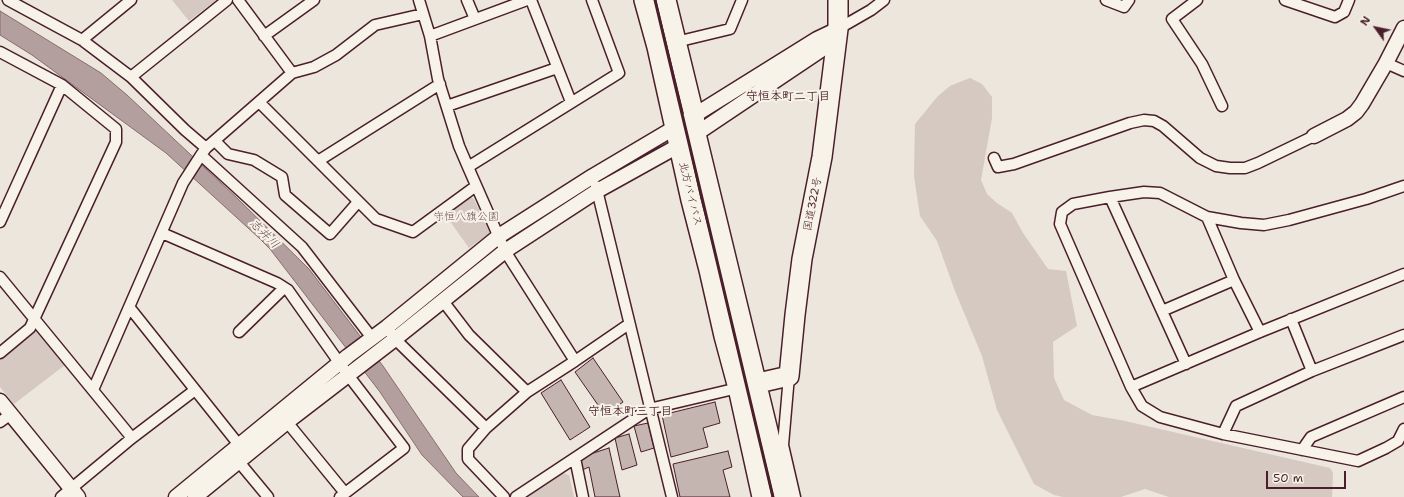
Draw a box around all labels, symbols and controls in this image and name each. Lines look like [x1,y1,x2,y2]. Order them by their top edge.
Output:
north arrow [1356,8,1396,48]
text: N [1357,13,1374,29]
district label: 守恒本町二丁目 [746,90,830,104]
street label: 北方バイパス [676,160,704,228]
street label: 国道322号 [801,176,825,232]
park label: 守恒八旗公園 [433,210,499,224]
water label: 志井川 [246,216,282,252]
district label: 守恒本町三丁目 [588,405,672,419]
scale bar [1268,463,1348,489]
text: 50 m [1273,470,1303,486]

